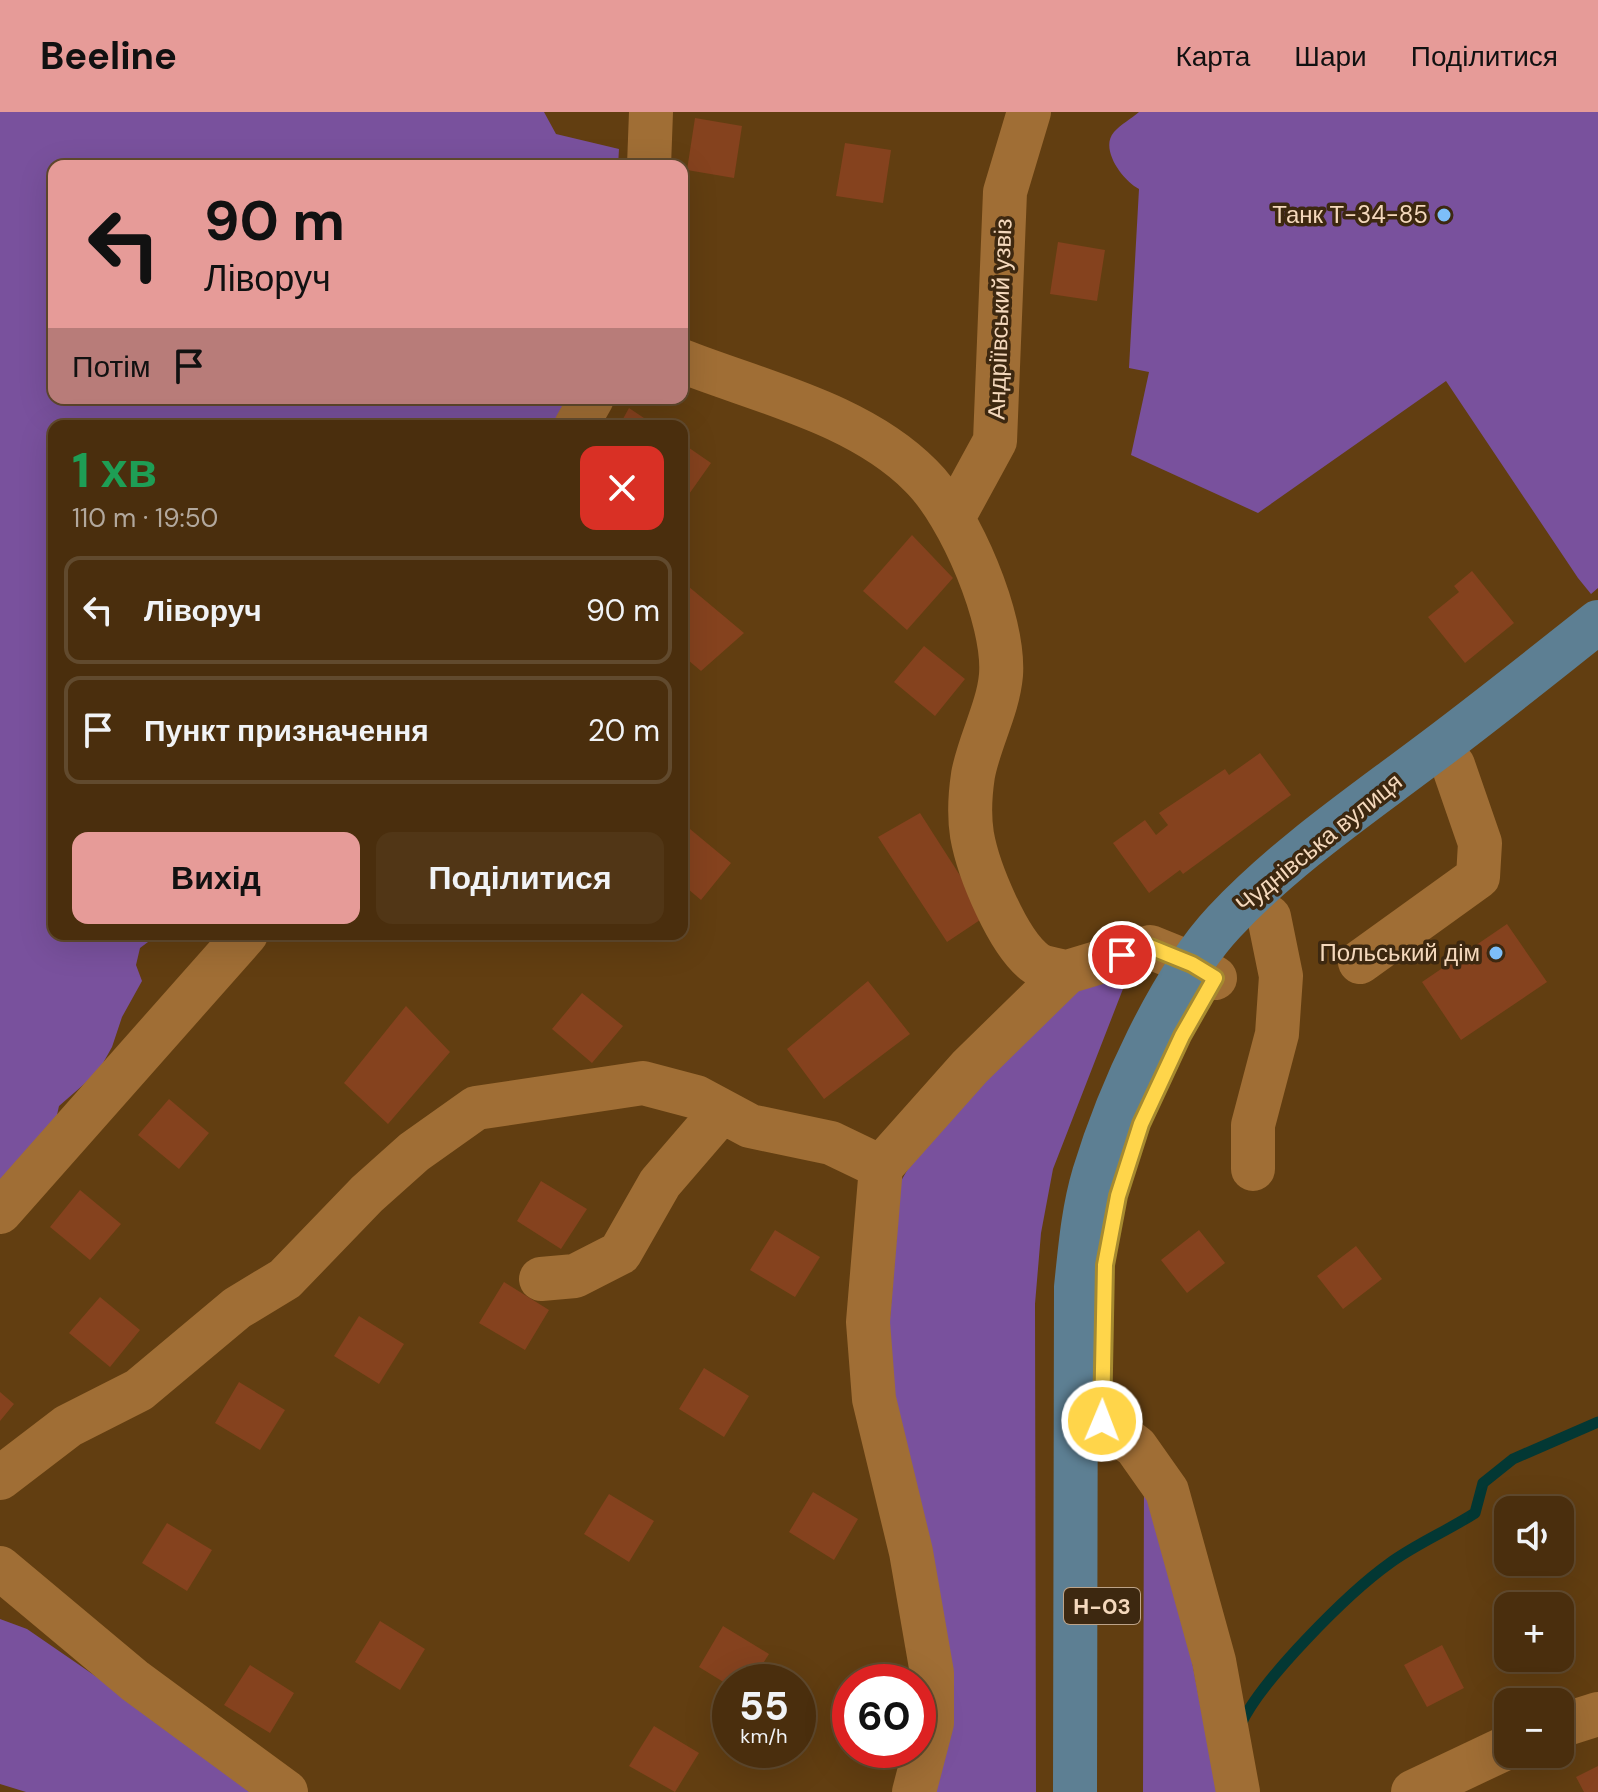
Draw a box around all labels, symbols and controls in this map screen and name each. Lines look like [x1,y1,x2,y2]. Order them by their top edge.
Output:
text: Beeline [40,31,177,81]
text: Карта [1175,38,1250,75]
text: Шари [1294,38,1367,75]
text: Поділитися [1411,38,1558,75]
text: 90 m [204,184,345,257]
icon: left [72,192,176,296]
place label: Танк Т-34-85 [1272,199,1428,230]
marker: Танк Т-34-85 [1435,206,1453,224]
street label: Андріївський узвіз [980,218,1019,420]
text: Ліворуч [204,255,331,302]
icon: arrive [167,344,211,388]
text: Потім [72,347,151,386]
text: 1 хв [72,439,157,502]
button: close [580,446,664,530]
text: 110 m · 19:50 [72,501,218,535]
icon: left [76,588,120,632]
text: Ліворуч [144,591,262,630]
text: 90 m [586,591,660,630]
icon: arrive [76,708,120,752]
text: Пункт призначення [144,711,429,750]
text: 20 m [588,711,660,750]
street label: Чуднівська вулиця [1229,766,1408,919]
button: Вихід [72,832,360,924]
button: Поділитися [376,832,664,924]
pin [1088,921,1156,989]
icon: arrive [1100,933,1144,977]
place label: Польський дім [1319,937,1480,968]
marker: Польський дім [1487,944,1505,962]
position arrow [1060,1379,1144,1463]
map controls [1494,1496,1574,1768]
button: sound [1494,1496,1574,1576]
road number: Н-03 [1064,1588,1140,1624]
button: + [1494,1592,1574,1672]
speed limit sign: 60 [832,1664,936,1768]
text: 55 [739,1680,789,1732]
button: − [1494,1688,1574,1768]
text: km/h [740,1723,788,1749]

